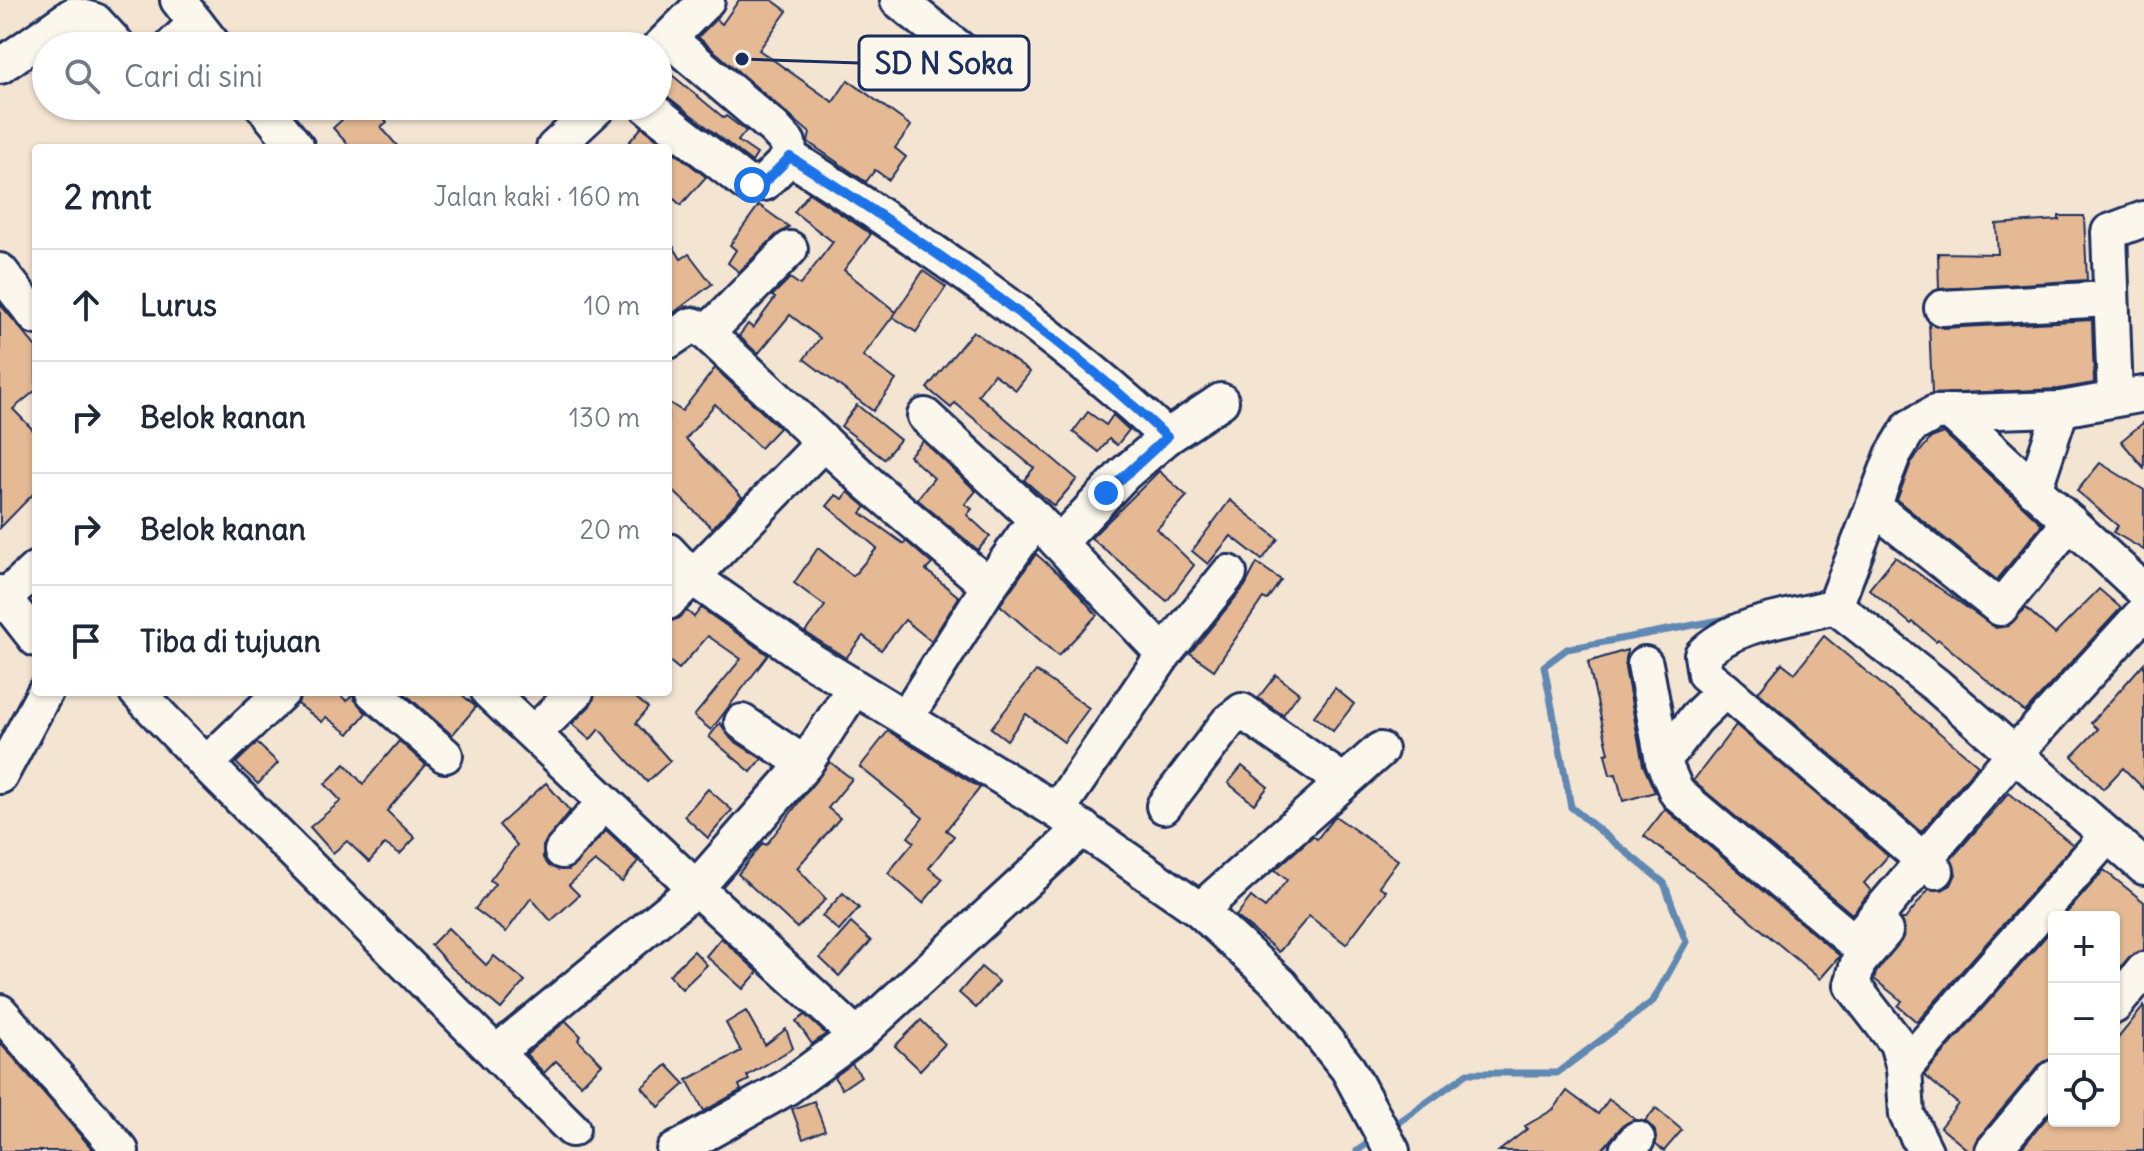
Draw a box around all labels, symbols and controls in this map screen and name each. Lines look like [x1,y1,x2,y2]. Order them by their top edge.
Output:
search box [32,32,672,120]
callout: SD N Soka [859,36,1029,90]
text: SD N Soka [875,44,1013,82]
icon: search [60,54,104,98]
text: Cari di sini [124,57,263,95]
route start [734,167,770,203]
text: 2 mnt [64,175,151,218]
text: Jalan kaki · 160 m [434,180,640,213]
icon: ahead [64,283,108,327]
text: Lurus [140,286,217,324]
text: 10 m [584,289,640,322]
icon: right [64,395,108,439]
text: Belok kanan [140,398,306,436]
text: 130 m [569,401,640,434]
route end [1088,475,1124,511]
icon: right [64,507,108,551]
text: Belok kanan [140,510,306,548]
text: 20 m [580,513,640,546]
icon: arrive [64,619,108,663]
text: Tiba di tujuan [140,622,321,660]
map controls [2048,911,2120,1127]
button: + [2048,911,2120,983]
button: − [2048,983,2120,1055]
button: locate [2048,1055,2120,1127]

